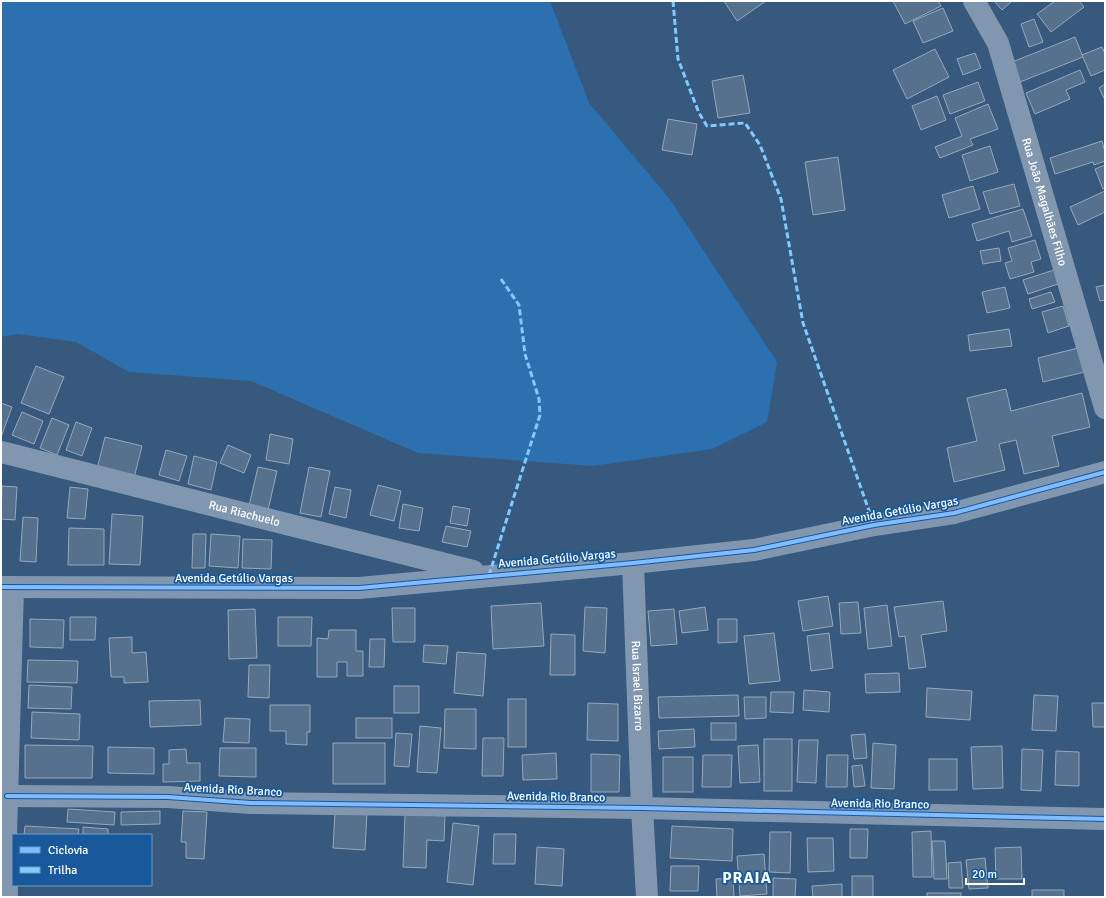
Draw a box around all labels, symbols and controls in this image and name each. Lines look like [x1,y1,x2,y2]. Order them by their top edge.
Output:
street label: Rua João Magalhães Filho [1019,136,1070,268]
street label: Avenida Getúlio Vargas [841,493,959,529]
street label: Rua Riachuelo [207,497,282,530]
street label: Avenida Getúlio Vargas [498,546,616,572]
street label: Avenida Getúlio Vargas [175,571,293,586]
street label: Rua Israel Bizarro [628,640,647,731]
street label: Avenida Rio Branco [183,780,283,800]
street label: Avenida Rio Branco [507,789,605,805]
street label: Avenida Rio Branco [831,796,929,812]
legend [12,834,152,886]
text: Ciclovia [48,843,88,858]
scale bar [966,860,1024,886]
text: Trilha [48,863,77,878]
text: 20 m [972,867,997,882]
district label: PRAIA [722,868,772,888]

